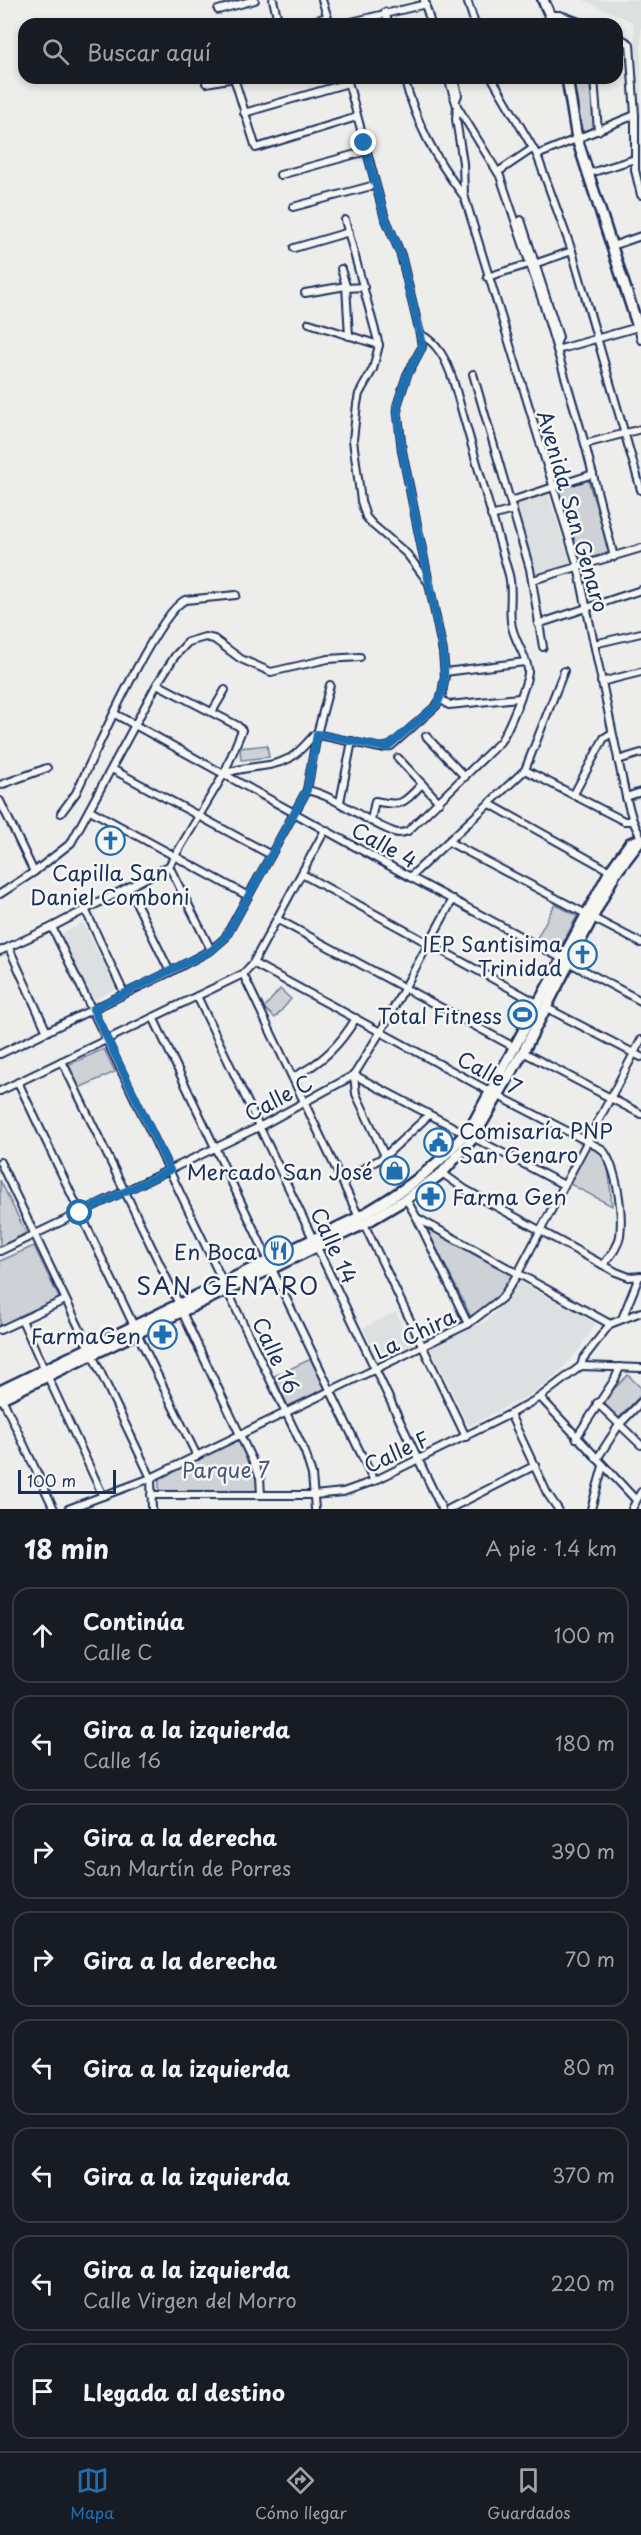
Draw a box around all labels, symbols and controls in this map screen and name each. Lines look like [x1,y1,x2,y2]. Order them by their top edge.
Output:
search box [18,18,623,84]
icon: search [39,35,72,68]
text: Buscar aquí [87,35,211,68]
route end [350,129,376,155]
street label: Avenida San Genaro [530,406,618,616]
street label: Calle 4 [346,813,424,875]
church icon: Capilla San Daniel Comboni [94,825,126,857]
place label: Capilla San Daniel Comboni [30,856,190,912]
place label: IEP Santisima Trinidad [422,927,563,983]
church icon: IEP Santisima Trinidad [567,939,599,971]
place label: Total Fitness [377,999,502,1031]
sports icon: Total Fitness [507,999,539,1031]
street label: Calle 7 [452,1042,528,1102]
street label: Calle C [238,1066,318,1128]
place label: Comisaría PNP San Genaro [459,1114,613,1170]
public building icon: Comisaría PNP San Genaro [422,1126,454,1158]
place label: Mercado San José [187,1155,373,1187]
shop icon: Mercado San José [378,1155,410,1187]
pharmacy icon: Farma Gen [415,1180,447,1212]
place label: Farma Gen [452,1180,567,1212]
route start [66,1199,92,1225]
street label: Calle 14 [303,1201,367,1289]
place label: En Boca [174,1235,257,1267]
restaurant icon: En Boca [262,1235,294,1267]
district label: SAN GENARO [136,1267,320,1303]
street label: La Chira [368,1299,461,1367]
street label: Calle 16 [245,1311,309,1399]
place label: FarmaGen [31,1319,141,1351]
pharmacy icon: FarmaGen [146,1319,178,1351]
street label: Calle F [358,1422,434,1480]
park label: Parque 7 [182,1453,270,1485]
scale bar [18,1467,116,1494]
text: 100 m [27,1468,76,1492]
text: 18 min [24,1529,109,1568]
text: A pie · 1.4 km [485,1533,617,1563]
text: Continúa [83,1604,185,1637]
icon: ahead [26,1619,59,1652]
text: 100 m [554,1620,615,1650]
text: Calle C [83,1637,153,1667]
text: Gira a la izquierda [83,1712,290,1745]
icon: left [26,1727,59,1760]
text: 180 m [555,1728,615,1758]
text: Calle 16 [83,1745,161,1775]
text: Gira a la derecha [83,1820,277,1853]
icon: right [26,1835,59,1868]
text: 390 m [551,1836,615,1866]
text: San Martín de Porres [83,1853,291,1883]
icon: right [26,1943,59,1976]
text: Gira a la derecha [83,1943,277,1976]
text: 70 m [565,1944,615,1974]
icon: left [26,2051,59,2084]
text: Gira a la izquierda [83,2051,290,2084]
text: 80 m [563,2052,615,2082]
icon: left [26,2159,59,2192]
text: Gira a la izquierda [83,2159,290,2192]
text: 370 m [552,2160,615,2190]
text: Gira a la izquierda [83,2252,290,2285]
icon: left [26,2267,59,2300]
text: 220 m [551,2268,615,2298]
text: Calle Virgen del Morro [83,2285,297,2315]
icon: arrive [26,2375,59,2408]
text: Llegada al destino [83,2375,285,2408]
tab: Mapa [70,2464,114,2524]
tab: Cómo llegar [255,2464,347,2524]
tab: Guardados [487,2464,571,2524]

